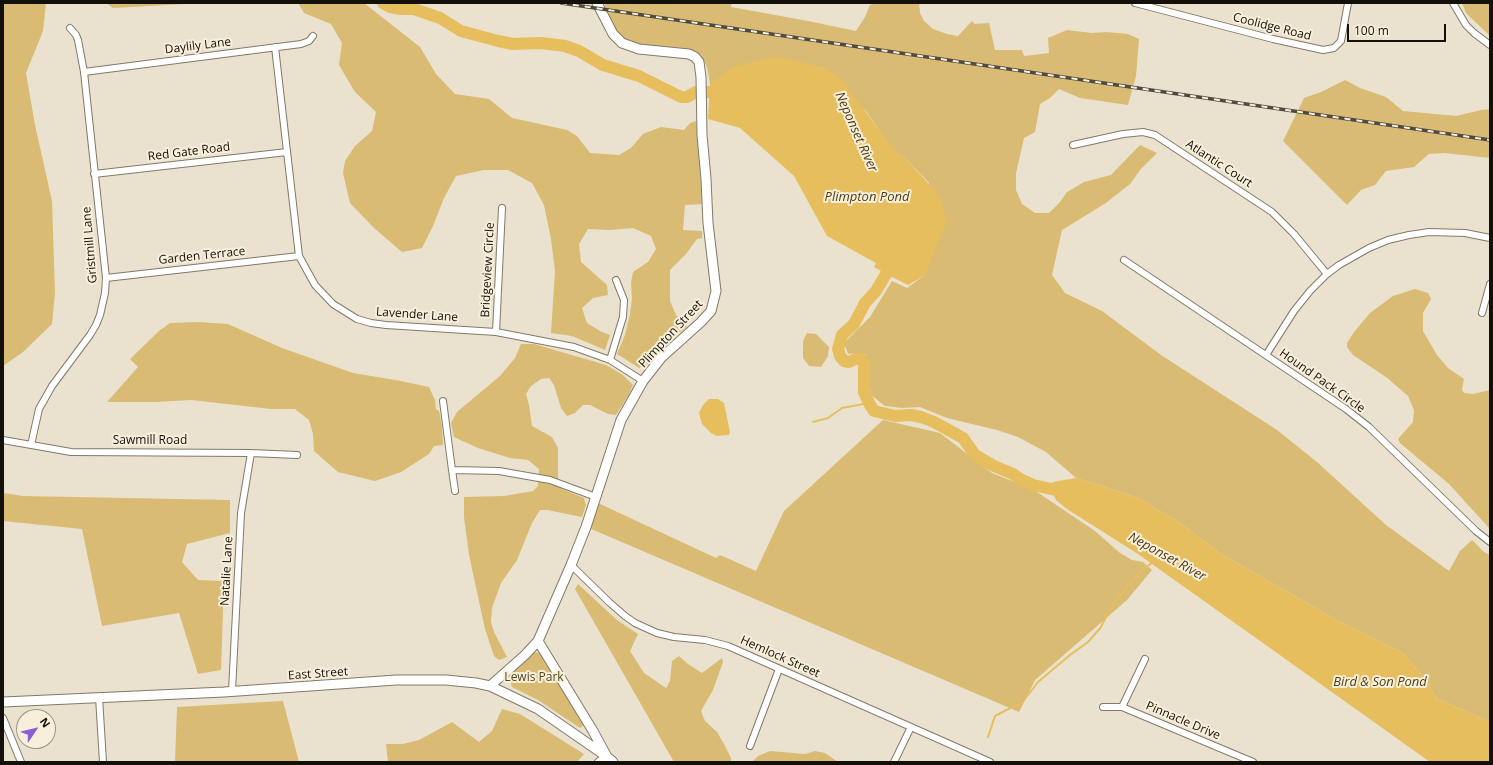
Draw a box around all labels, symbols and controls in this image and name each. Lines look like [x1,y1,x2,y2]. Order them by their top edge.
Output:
street label: Coolidge Road [1231,10,1313,44]
scale bar [1349,16,1448,42]
text: 100 m [1354,22,1389,39]
street label: Daylily Lane [164,35,232,57]
water label: Neponset River [831,90,881,174]
street label: Atlantic Court [1183,137,1255,191]
street label: Red Gate Road [147,140,231,164]
water label: Plimpton Pond [825,189,909,205]
street label: Gristmill Lane [79,206,101,284]
street label: Bridgeview Circle [478,222,498,318]
street label: Garden Terrace [158,244,246,268]
street label: Plimpton Street [636,297,706,371]
street label: Lavender Lane [376,305,458,325]
street label: Hound Pack Circle [1276,346,1368,416]
street label: Sawmill Road [113,434,187,448]
water label: Neponset River [1126,529,1208,585]
street label: Natalie Lane [218,536,236,606]
street label: Hemlock Street [738,633,822,681]
street label: East Street [288,665,348,683]
park label: Lewis Park [504,671,564,685]
water label: Bird & Son Pond [1333,674,1427,690]
street label: Pinnacle Drive [1144,699,1222,743]
north arrow [16,709,56,749]
text: N [37,714,54,730]

